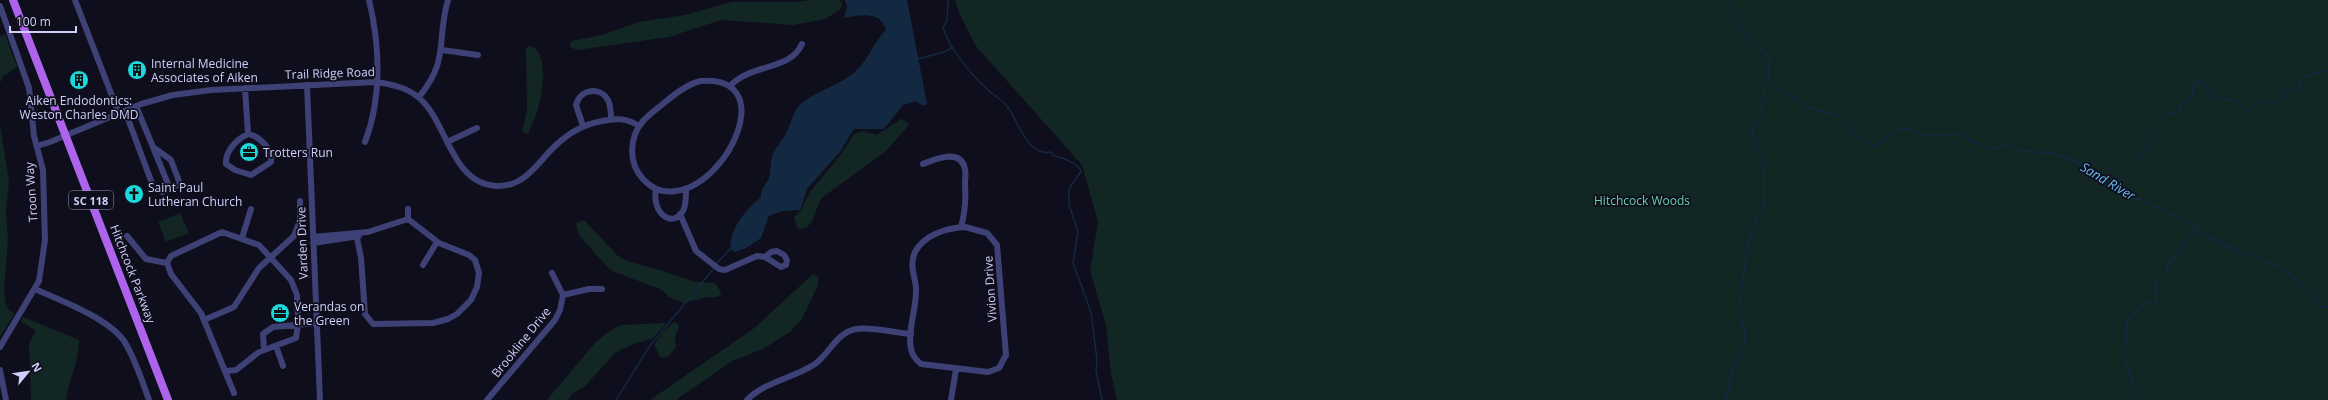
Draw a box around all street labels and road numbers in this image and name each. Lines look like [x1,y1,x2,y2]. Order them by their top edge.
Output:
street label: Trail Ridge Road [285,63,375,83]
street label: Troon Way [20,160,42,223]
road number: SC 118 [69,191,113,209]
street label: Varden Drive [292,206,312,280]
street label: Hitchcock Parkway [106,222,160,327]
street label: Vivion Drive [979,255,1001,323]
street label: Brookline Drive [487,303,555,381]

